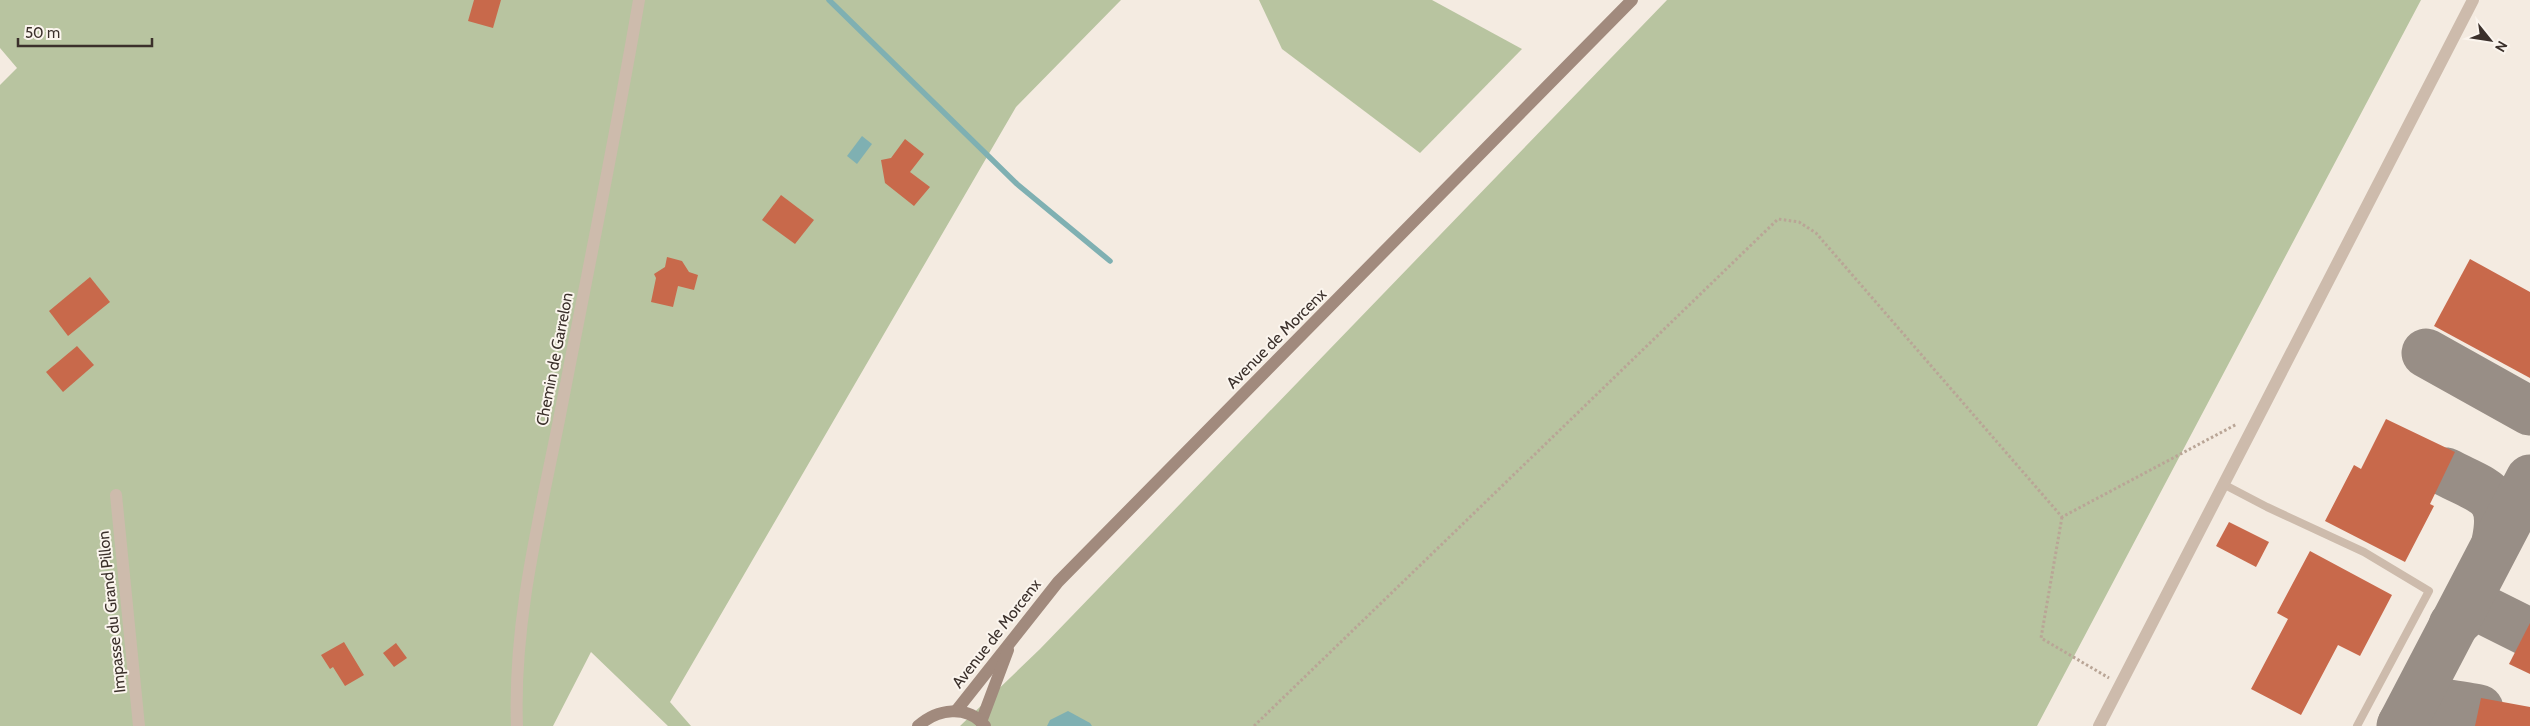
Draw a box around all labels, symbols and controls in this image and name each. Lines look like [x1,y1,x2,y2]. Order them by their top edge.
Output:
scale bar [18,15,151,47]
north arrow [2465,15,2515,65]
text: 50 m [25,24,60,42]
text: N [2491,38,2512,55]
street label: Avenue de Morcenx [1222,284,1331,392]
street label: Chemin de Garrelon [532,291,577,427]
street label: Impasse du Grand Pillon [94,530,129,694]
street label: Avenue de Morcenx [948,575,1045,692]

